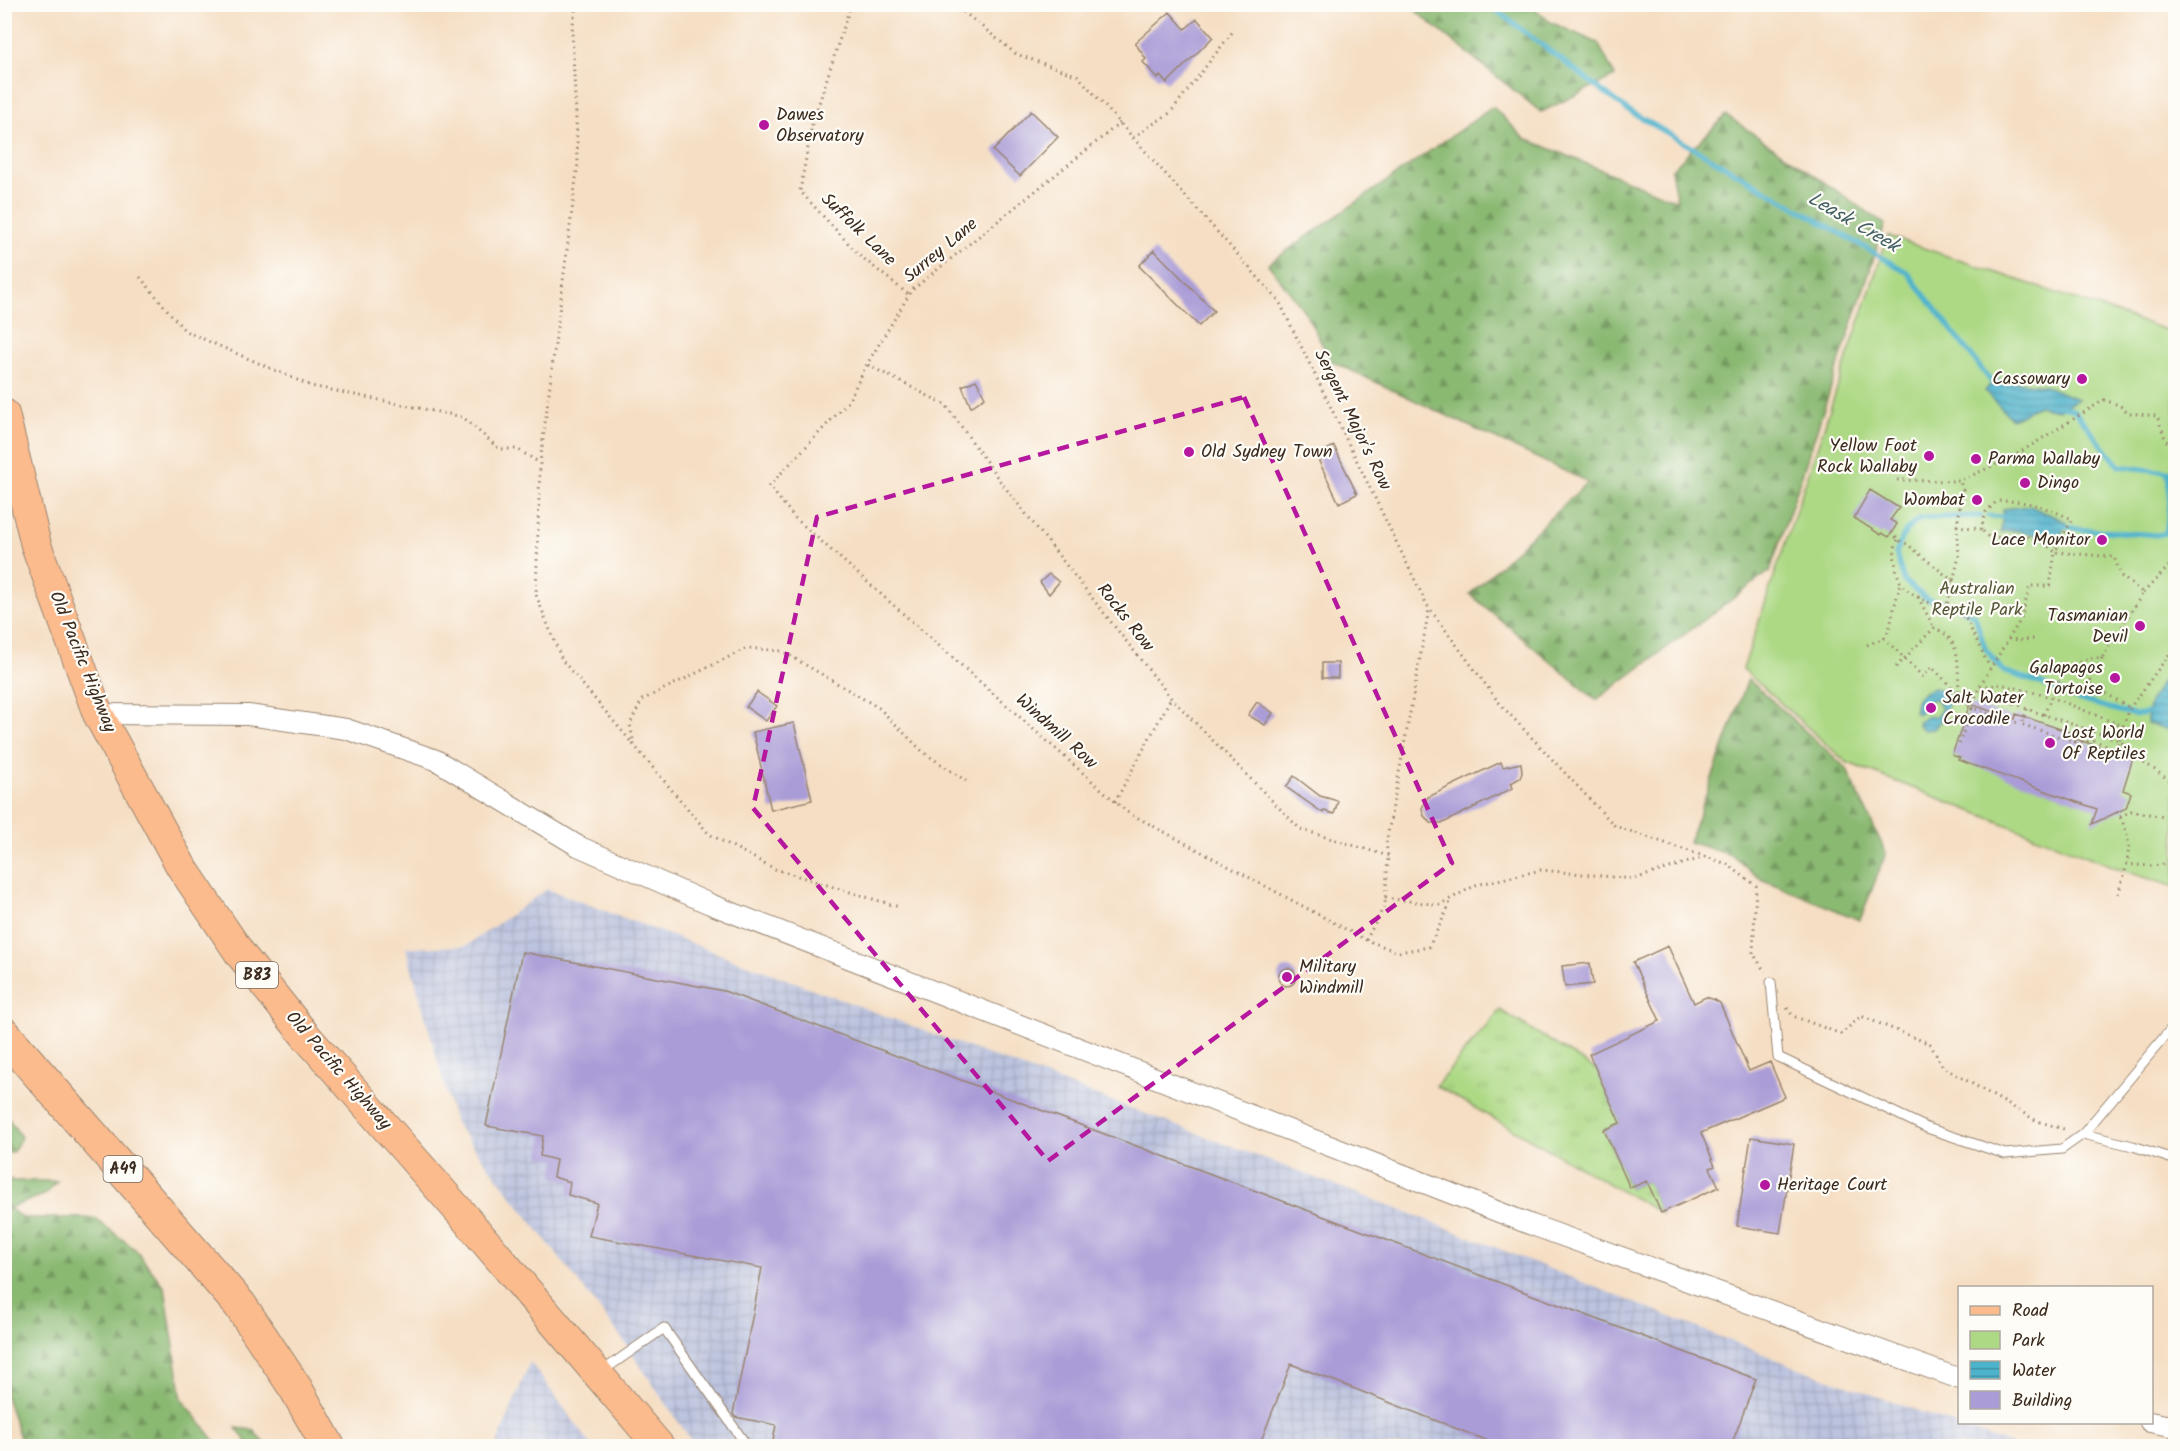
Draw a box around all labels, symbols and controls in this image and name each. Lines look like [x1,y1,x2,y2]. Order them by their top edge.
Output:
place label: Dawes Observatory [776,101,864,151]
marker: Dawes Observatory [757,118,771,132]
water label: Leask Creek [1801,184,1907,263]
street label: Suffolk Lane [813,186,903,274]
street label: Surrey Lane [897,211,985,291]
street label: Sergent Major's Row [1305,345,1399,496]
place label: Cassowary [1992,365,2071,394]
marker: Cassowary [2075,372,2089,386]
place label: Yellow Foot Rock Wallaby [1817,432,1918,482]
place label: Old Sydney Town [1201,438,1332,467]
marker: Old Sydney Town [1182,445,1196,459]
place label: Parma Wallaby [1988,445,2100,474]
marker: Yellow Foot Rock Wallaby [1922,449,1936,463]
marker: Parma Wallaby [1969,452,1983,466]
place label: Dingo [2037,469,2079,498]
marker: Dingo [2018,476,2032,490]
place label: Wombat [1904,486,1966,515]
marker: Wombat [1970,493,1984,507]
place label: Lace Monitor [1991,526,2091,555]
marker: Lace Monitor [2095,533,2109,547]
park label: Australian Reptile Park [1932,575,2023,625]
street label: Rocks Row [1089,577,1162,659]
street label: Old Pacific Highway [40,587,124,738]
place label: Tasmanian Devil [2048,602,2129,652]
marker: Tasmanian Devil [2133,619,2147,633]
place label: Galapagos Tortoise [2029,654,2103,704]
marker: Galapagos Tortoise [2108,671,2122,685]
place label: Salt Water Crocodile [1943,684,2024,734]
street label: Windmill Row [1008,687,1104,778]
marker: Salt Water Crocodile [1924,701,1938,715]
place label: Lost World Of Reptiles [2062,719,2146,769]
marker: Lost World Of Reptiles [2043,736,2057,750]
place label: Military Windmill [1299,953,1364,1003]
road number: B83 [236,962,278,988]
marker: Military Windmill [1280,970,1294,984]
street label: Old Pacific Highway [278,1005,399,1138]
road number: A49 [104,1156,142,1182]
place label: Heritage Court [1777,1171,1888,1200]
marker: Heritage Court [1758,1178,1772,1192]
legend [1958,1286,2153,1424]
text: Road [2012,1297,2049,1326]
text: Park [2012,1327,2045,1356]
text: Water [2012,1357,2057,1386]
text: Building [2012,1387,2072,1416]

